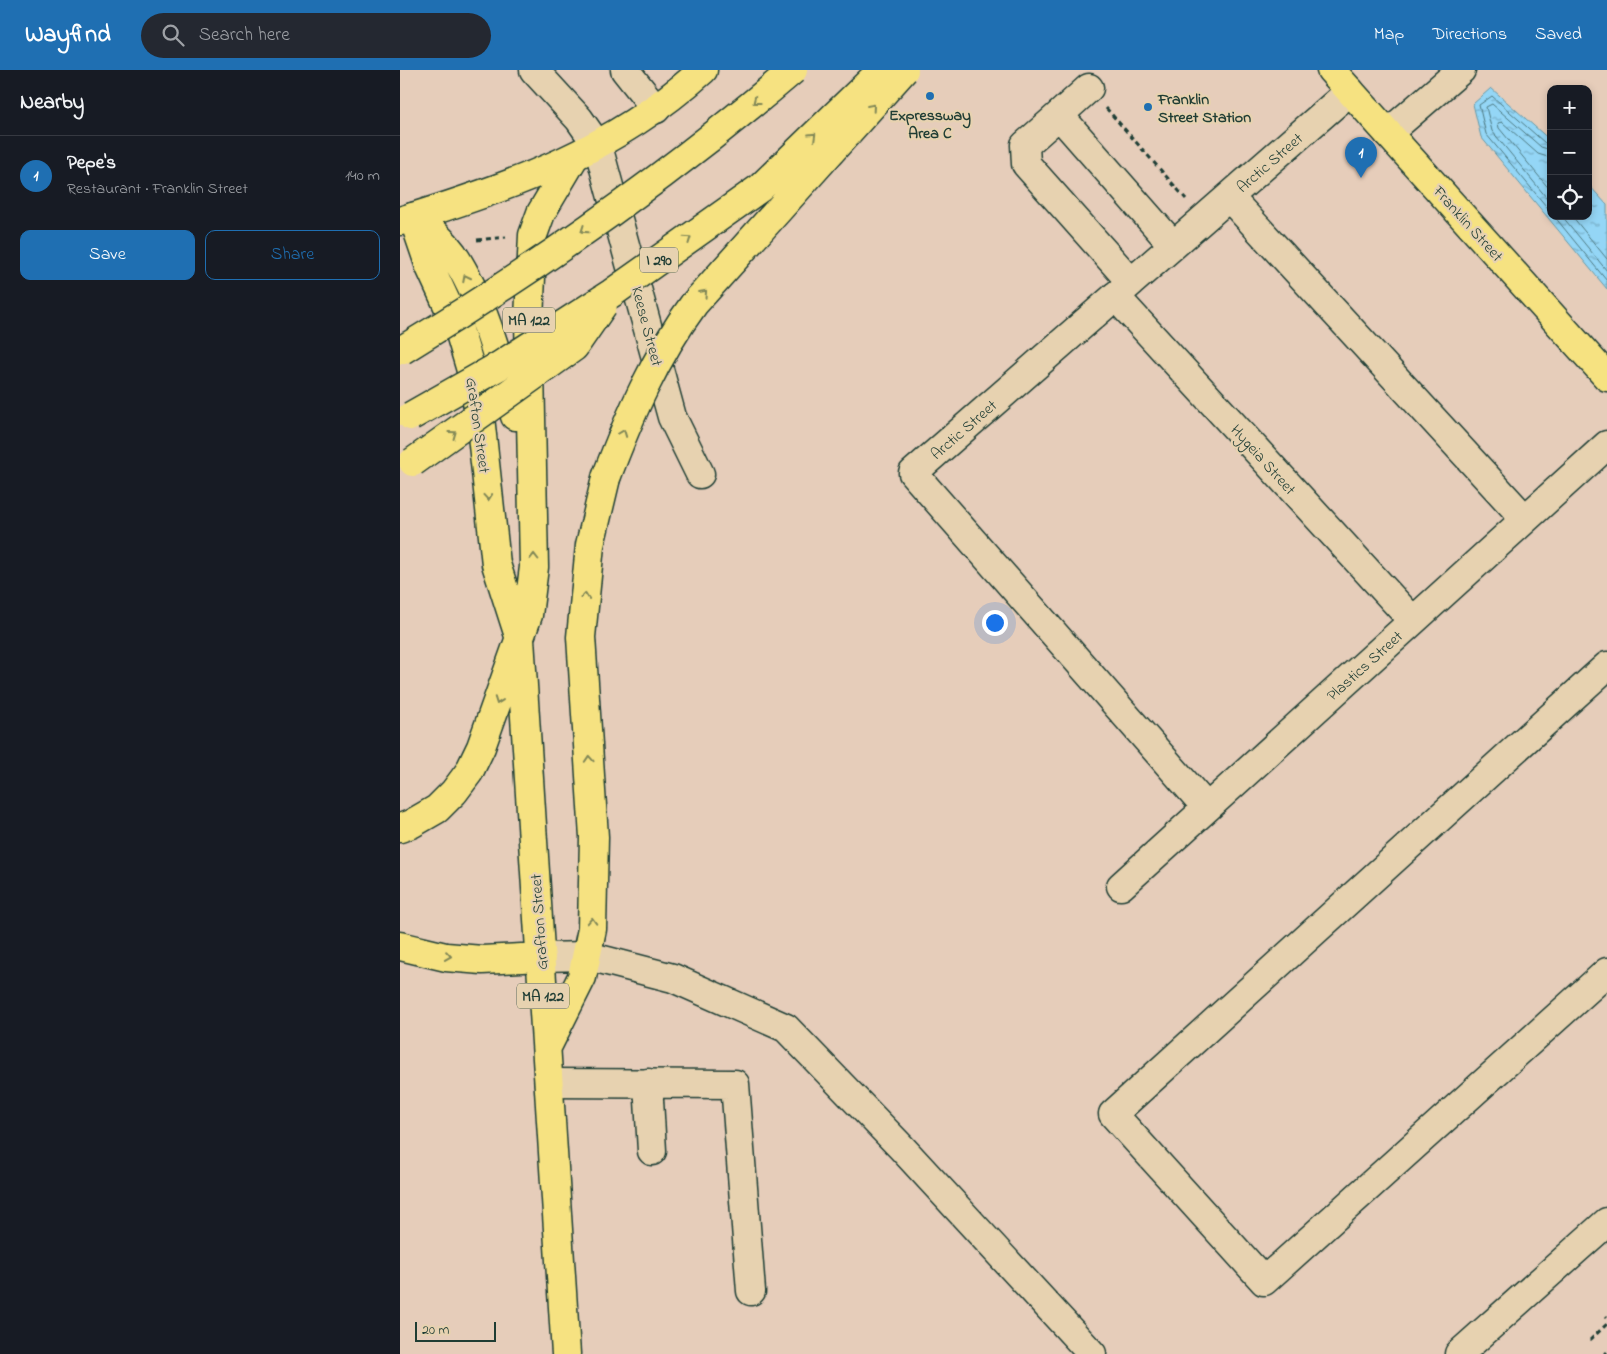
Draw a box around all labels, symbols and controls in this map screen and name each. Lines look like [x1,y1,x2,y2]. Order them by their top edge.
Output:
search box [141,13,491,58]
text: Wayfind [25,18,111,53]
icon: search [159,21,187,49]
text: Search here [199,22,290,49]
text: Map [1374,22,1404,48]
text: Directions [1432,22,1507,48]
text: Saved [1535,22,1582,48]
map controls [1547,85,1592,220]
button: + [1547,85,1592,130]
text: Nearby [20,88,84,118]
place label: Franklin Street Station [1157,88,1251,130]
marker: Expressway Area C [924,90,936,102]
one-way arrow [753,96,762,104]
marker: Franklin Street Station [1142,101,1154,113]
one-way arrow [866,104,875,113]
place label: Expressway Area C [889,104,971,146]
street label: Arctic Street [1232,127,1309,199]
button: − [1547,130,1592,175]
one-way arrow [807,133,816,142]
pin: 1 [1345,137,1377,178]
text: Pepe's [67,150,116,177]
text: 1 [33,164,39,188]
text: 140 m [345,164,380,188]
button: locate [1547,175,1592,220]
text: Restaurant · Franklin Street [67,177,248,201]
street label: Franklin Street [1426,180,1509,268]
one-way arrow [580,224,590,233]
button: Save [20,230,195,280]
button: Share [205,230,380,280]
one-way arrow [682,236,692,245]
road number: I 290 [640,248,678,272]
one-way arrow [462,274,472,283]
street label: Keese Street [624,284,668,370]
one-way arrow [699,290,708,299]
road number: MA 122 [503,308,555,332]
street label: Grafton Street [458,376,496,475]
street label: Arctic Street [926,394,1003,466]
street label: Hygeia Street [1224,419,1301,502]
one-way arrow [617,429,627,438]
one-way arrow [447,431,457,440]
one-way arrow [482,493,493,501]
one-way arrow [529,553,539,560]
one-way arrow [579,592,590,600]
your location [982,610,1008,636]
street label: Plastics Street [1322,625,1409,707]
one-way arrow [494,696,504,705]
one-way arrow [583,754,594,762]
street label: Grafton Street [525,872,555,971]
one-way arrow [587,917,598,925]
one-way arrow [444,950,452,961]
road number: MA 122 [517,984,569,1008]
scale bar [415,1319,496,1342]
text: 20 m [422,1320,449,1341]

